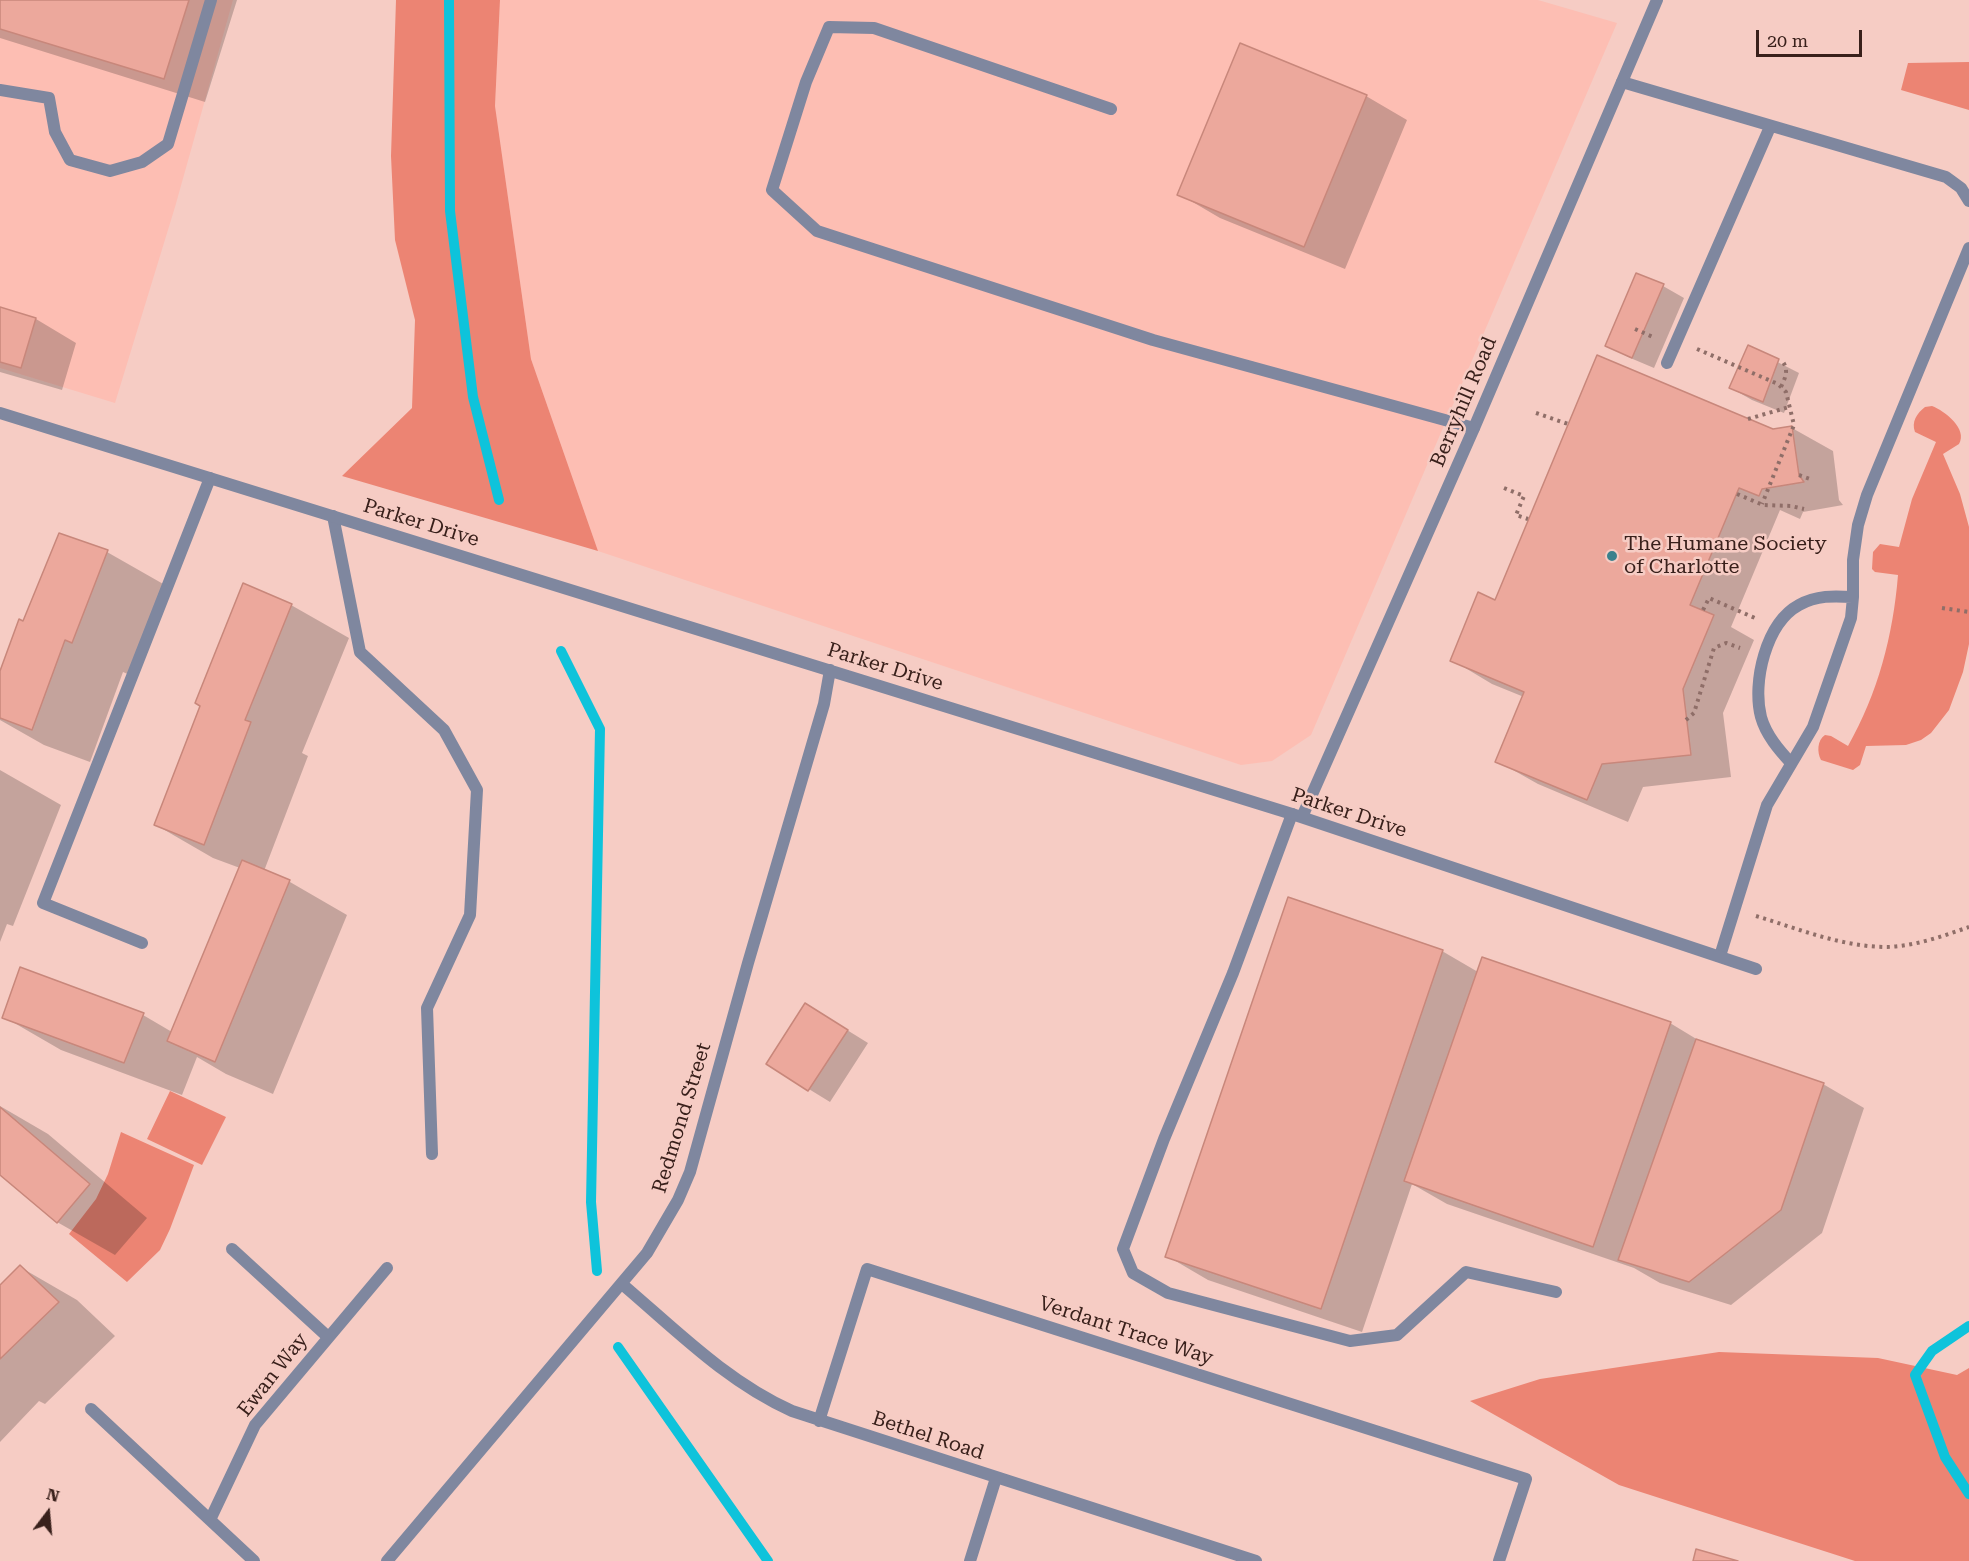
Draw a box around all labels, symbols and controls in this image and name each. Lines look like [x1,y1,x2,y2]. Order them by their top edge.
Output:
scale bar [1759,18,1866,56]
text: 20 m [1767,30,1808,51]
street label: Berryhill Road [1426,333,1502,471]
street label: Parker Drive [360,494,482,552]
place label: The Humane Society of Charlotte [1624,532,1826,579]
marker: The Humane Society of Charlotte [1605,549,1619,563]
street label: Parker Drive [824,638,946,696]
street label: Parker Drive [1288,783,1410,843]
street label: Redmond Street [648,1040,716,1196]
street label: Verdant Trace Way [1036,1292,1216,1370]
street label: Ewan Way [233,1328,313,1422]
street label: Bethel Road [869,1407,987,1465]
north arrow [18,1483,78,1543]
text: N [45,1484,62,1506]

